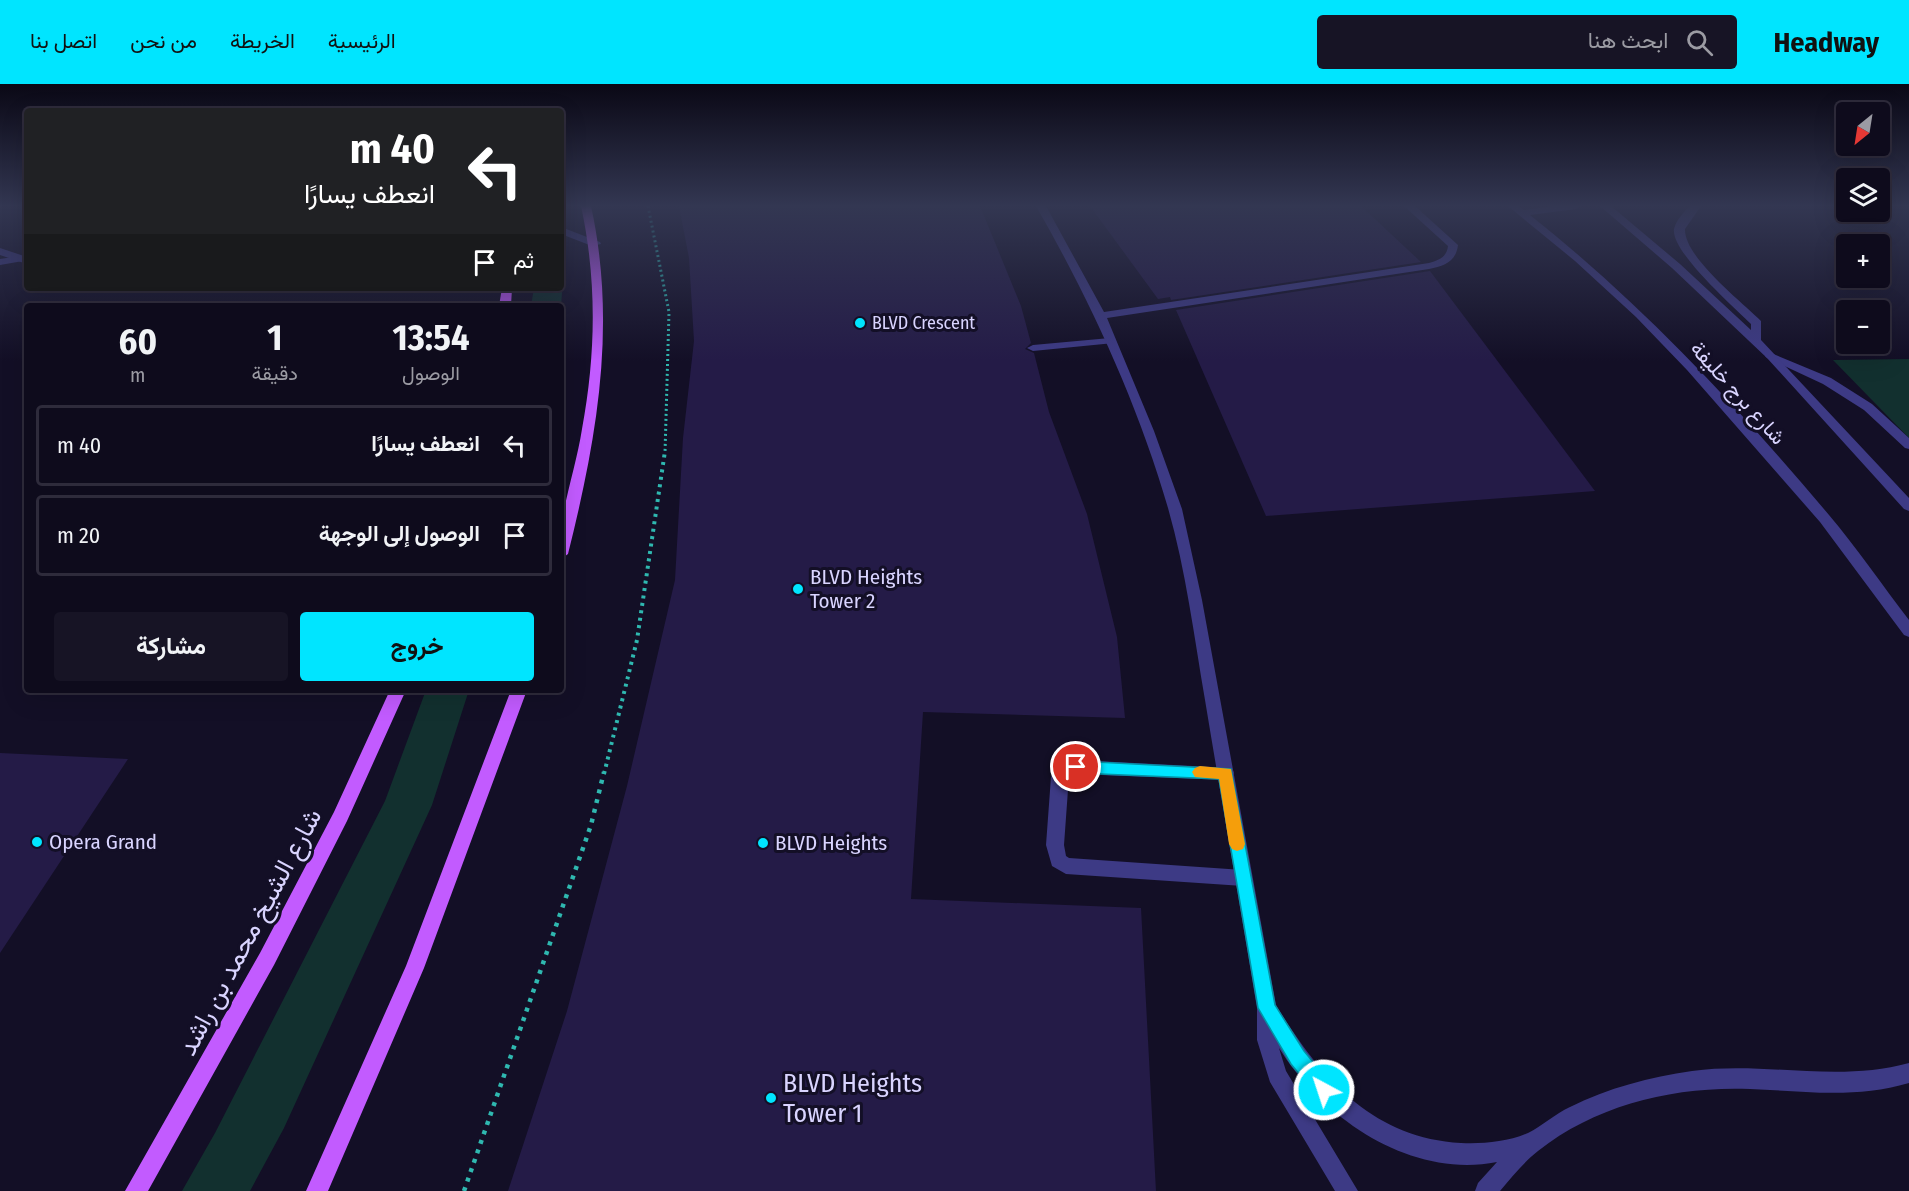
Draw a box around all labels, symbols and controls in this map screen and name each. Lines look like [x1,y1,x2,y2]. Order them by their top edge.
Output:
search box [1317,15,1737,69]
icon: search [1683,26,1716,59]
text: Headway [1773,26,1879,59]
text: ابحث هنا [1588,27,1668,54]
text: اتصل بنا [30,28,97,54]
text: من نحن [130,28,197,54]
text: الخريطة [230,28,295,54]
text: الرئيسية [328,28,396,54]
north arrow [1836,102,1890,156]
map controls [1836,102,1890,354]
text: 40 m [350,124,435,174]
icon: left [456,132,534,210]
button: layers [1836,168,1890,222]
text: انعطف يسارًا [304,178,435,210]
button: + [1836,234,1890,288]
icon: arrive [468,246,501,279]
text: ثم [513,247,534,274]
button: − [1836,300,1890,354]
place label: BLVD Crescent [872,312,975,334]
text: 1 [267,316,282,360]
text: 13:54 [392,316,469,360]
marker: BLVD Crescent [853,316,867,330]
text: 60 [119,320,157,364]
street label: شارع برج خليفة [1684,336,1791,451]
text: دقيقة [252,361,298,385]
text: الوصول [402,361,460,385]
text: m [130,363,146,387]
icon: left [498,429,531,462]
text: انعطف يسارًا [371,430,480,457]
text: 40 m [57,432,101,459]
icon: arrive [498,519,531,552]
text: الوصول إلى الوجهة [319,520,480,547]
text: 20 m [57,522,100,549]
place label: BLVD Heights Tower 2 [810,564,922,614]
marker: BLVD Heights Tower 2 [791,582,805,596]
button: مشاركة [54,612,288,681]
button: خروج [300,612,534,681]
pin [1050,741,1101,792]
icon: arrive [1059,750,1092,783]
street label: شارع الشيخ محمد بن راشد [172,803,330,1062]
place label: Opera Grand [49,829,157,855]
place label: BLVD Heights [775,830,887,856]
marker: Opera Grand [30,835,44,849]
marker: BLVD Heights [756,836,770,850]
position arrow [1292,1058,1356,1122]
place label: BLVD Heights Tower 1 [783,1068,922,1129]
marker: BLVD Heights Tower 1 [764,1091,778,1105]

